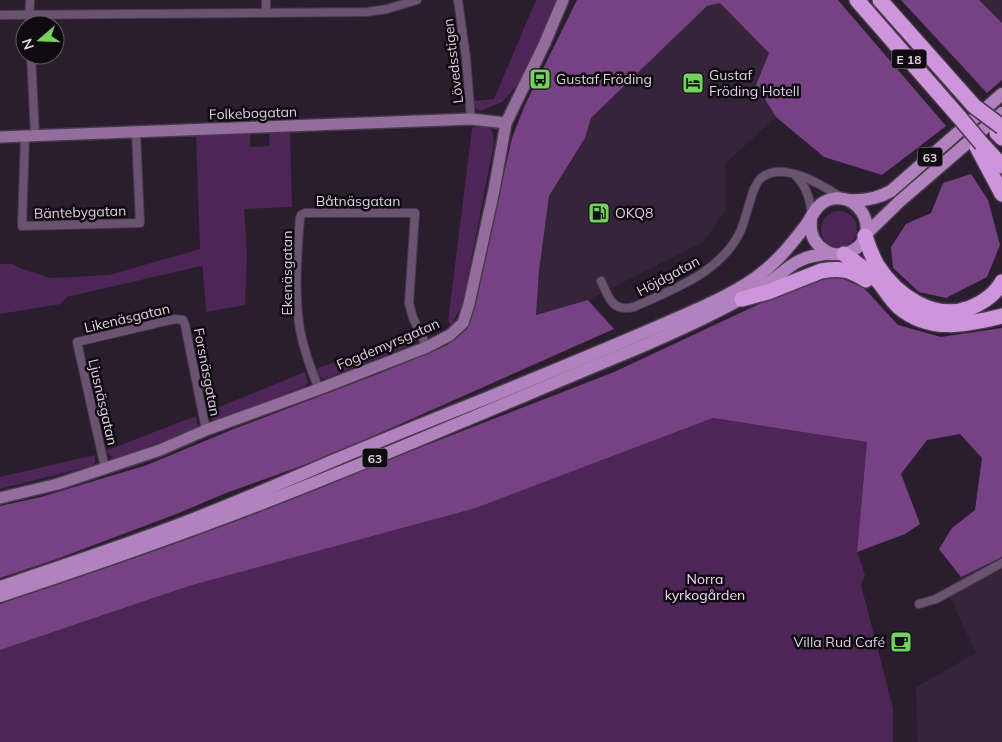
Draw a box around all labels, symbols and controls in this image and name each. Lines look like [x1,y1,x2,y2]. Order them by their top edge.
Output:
north arrow [15,15,65,65]
street label: Lövedsstigen [439,18,467,104]
text: N [17,36,38,52]
road number: E 18 [892,50,926,68]
place label: Gustaf Fröding Hotell [709,66,800,100]
bus stop icon: Gustaf Fröding [528,67,552,91]
place label: Gustaf Fröding [556,70,652,88]
hotel icon: Gustaf Fröding Hotell [681,71,705,95]
street label: Folkebogatan [209,102,297,124]
road number: 63 [918,148,942,166]
street label: Båtnäsgatan [316,192,400,210]
street label: Bäntebygatan [33,201,127,223]
fuel station icon: OKQ8 [587,201,611,225]
place label: OKQ8 [615,204,654,222]
street label: Ekenäsgatan [278,231,296,315]
street label: Höjdgatan [633,252,703,300]
street label: Likenäsgatan [82,299,172,337]
street label: Fogdemyrsgatan [334,314,442,374]
street label: Forsnäsgatan [190,326,224,418]
street label: Ljusnäsgatan [84,357,122,447]
road number: 63 [362,448,388,468]
park label: Norra kyrkogården [665,570,745,604]
cafe icon: Villa Rud Café [889,630,913,654]
place label: Villa Rud Café [793,633,885,651]

